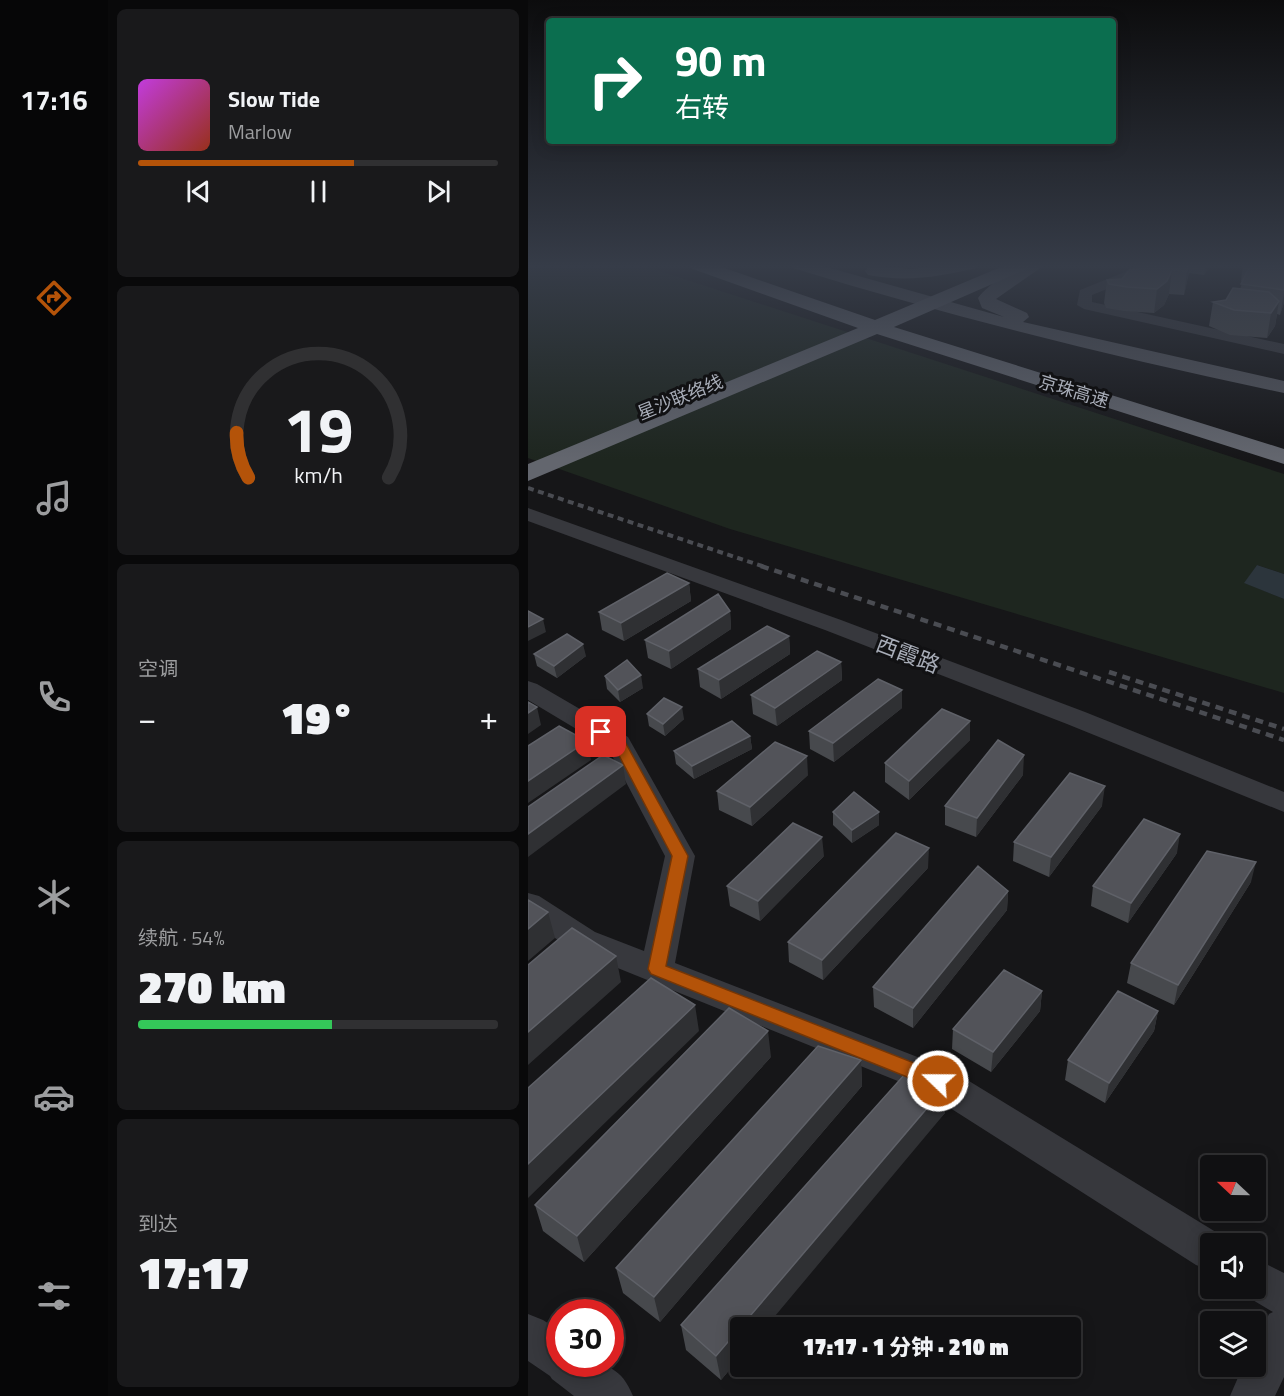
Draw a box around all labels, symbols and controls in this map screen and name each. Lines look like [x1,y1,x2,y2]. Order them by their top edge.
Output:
text: 90 m [675,28,767,92]
icon: right [576,42,654,120]
text: 17:16 [20,79,88,120]
text: Slow Tide [228,82,320,116]
text: 右转 [675,86,729,127]
text: Marlow [228,116,292,147]
icon: previous [182,175,215,208]
icon: pause [302,175,335,208]
icon: next [422,175,455,208]
icon: directions [33,277,75,319]
street label: 星沙联络线 [633,368,727,426]
street label: 京珠高速 [1036,368,1112,414]
text: 19 [283,381,353,476]
text: km/h [294,459,342,491]
icon: music [33,477,75,519]
street label: 西霞路 [871,626,945,682]
text: 空调 [138,653,178,684]
icon: phone [33,676,75,718]
text: 19° [281,683,355,751]
text: − [138,693,156,743]
text: + [480,693,498,743]
pin [575,706,626,757]
icon: arrive [584,715,617,748]
icon: climate [33,876,75,918]
text: 续航 · 54% [138,922,225,953]
text: 270 km [138,952,286,1020]
position arrow [906,1049,970,1113]
icon: car [33,1076,75,1118]
north arrow [1200,1155,1266,1221]
map controls [1200,1155,1266,1377]
text: 到达 [138,1208,178,1239]
button: sound [1200,1233,1266,1299]
text: 17:17 [138,1238,250,1306]
icon: filters [33,1275,75,1317]
speed limit sign: 30 [546,1299,624,1377]
button: layers [1200,1311,1266,1377]
text: 17:17 · 1 分钟 · 210 m [802,1330,1009,1364]

